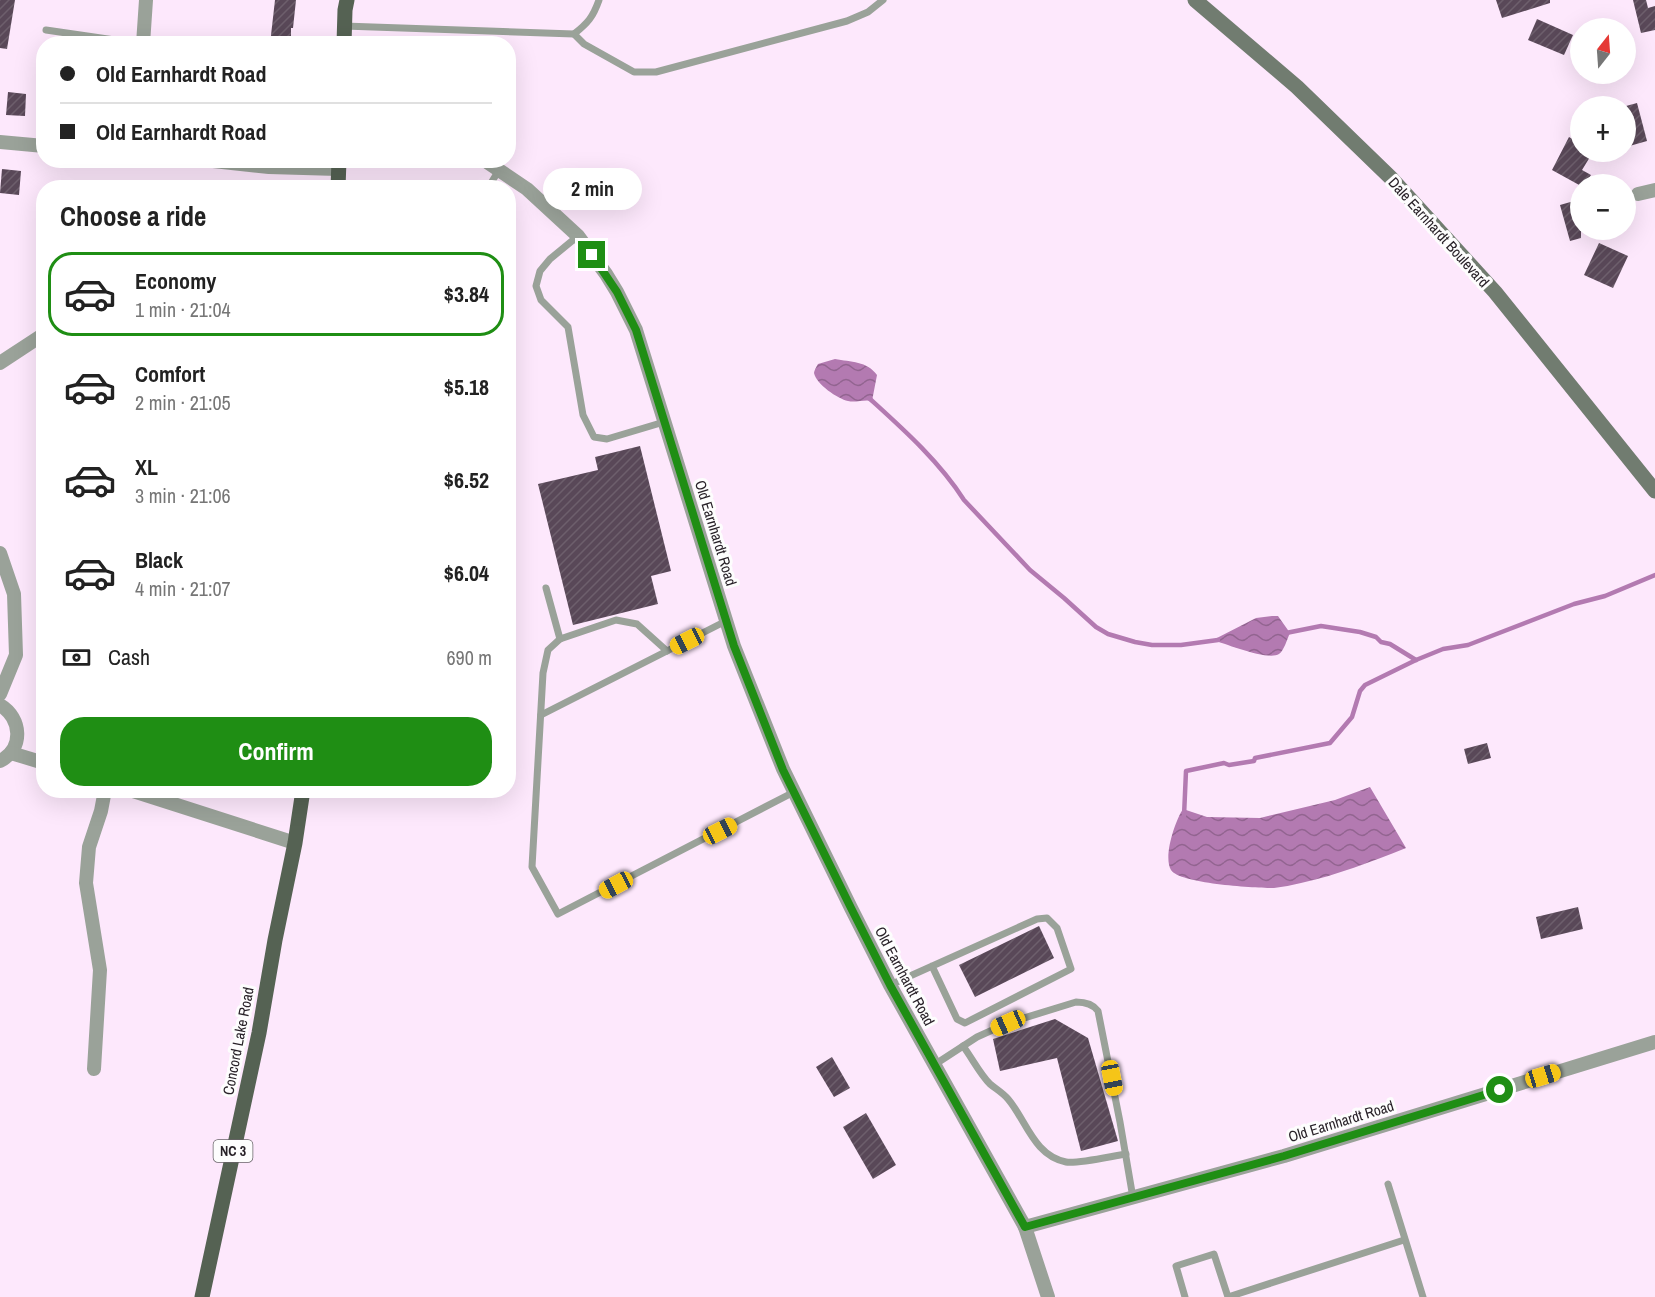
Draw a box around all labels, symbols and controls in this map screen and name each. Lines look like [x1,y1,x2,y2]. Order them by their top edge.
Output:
north arrow [1570,18,1636,84]
map controls [1570,18,1636,240]
text: Old Earnhardt Road [96,59,266,89]
button: + [1570,96,1636,162]
text: Old Earnhardt Road [96,117,266,147]
callout: 2 min [542,168,642,210]
street label: Dale Earnhardt Boulevard [1384,172,1494,292]
button: − [1570,174,1636,240]
text: 2 min [571,175,614,202]
text: Choose a ride [60,198,206,234]
route end [578,241,605,268]
text: Economy [135,266,216,296]
icon: car [63,267,117,321]
text: $3.84 [444,279,489,309]
text: 1 min · 21:04 [135,296,231,323]
text: Comfort [135,359,205,389]
icon: car [63,360,117,414]
text: $5.18 [444,372,489,402]
text: 2 min · 21:05 [135,389,231,416]
text: XL [135,452,158,482]
icon: car [63,453,117,507]
text: $6.52 [444,465,489,495]
street label: Old Earnhardt Road [690,478,742,588]
text: 3 min · 21:06 [135,482,231,509]
text: Black [135,545,183,575]
icon: car [63,546,117,600]
text: $6.04 [444,558,489,588]
text: 4 min · 21:07 [135,575,231,602]
car [667,625,707,657]
icon: cash [60,641,93,674]
text: Cash [108,642,150,672]
text: 690 m [446,644,492,671]
button: Confirm [60,717,492,786]
car [700,815,740,847]
car [596,869,636,901]
street label: Old Earnhardt Road [870,923,940,1029]
street label: Concord Lake Road [217,985,259,1097]
car [988,1007,1028,1039]
car [1100,1059,1124,1097]
car [1523,1062,1563,1090]
route start [1486,1076,1513,1103]
street label: Old Earnhardt Road [1286,1095,1396,1147]
road number: NC 3 [214,1140,252,1162]

